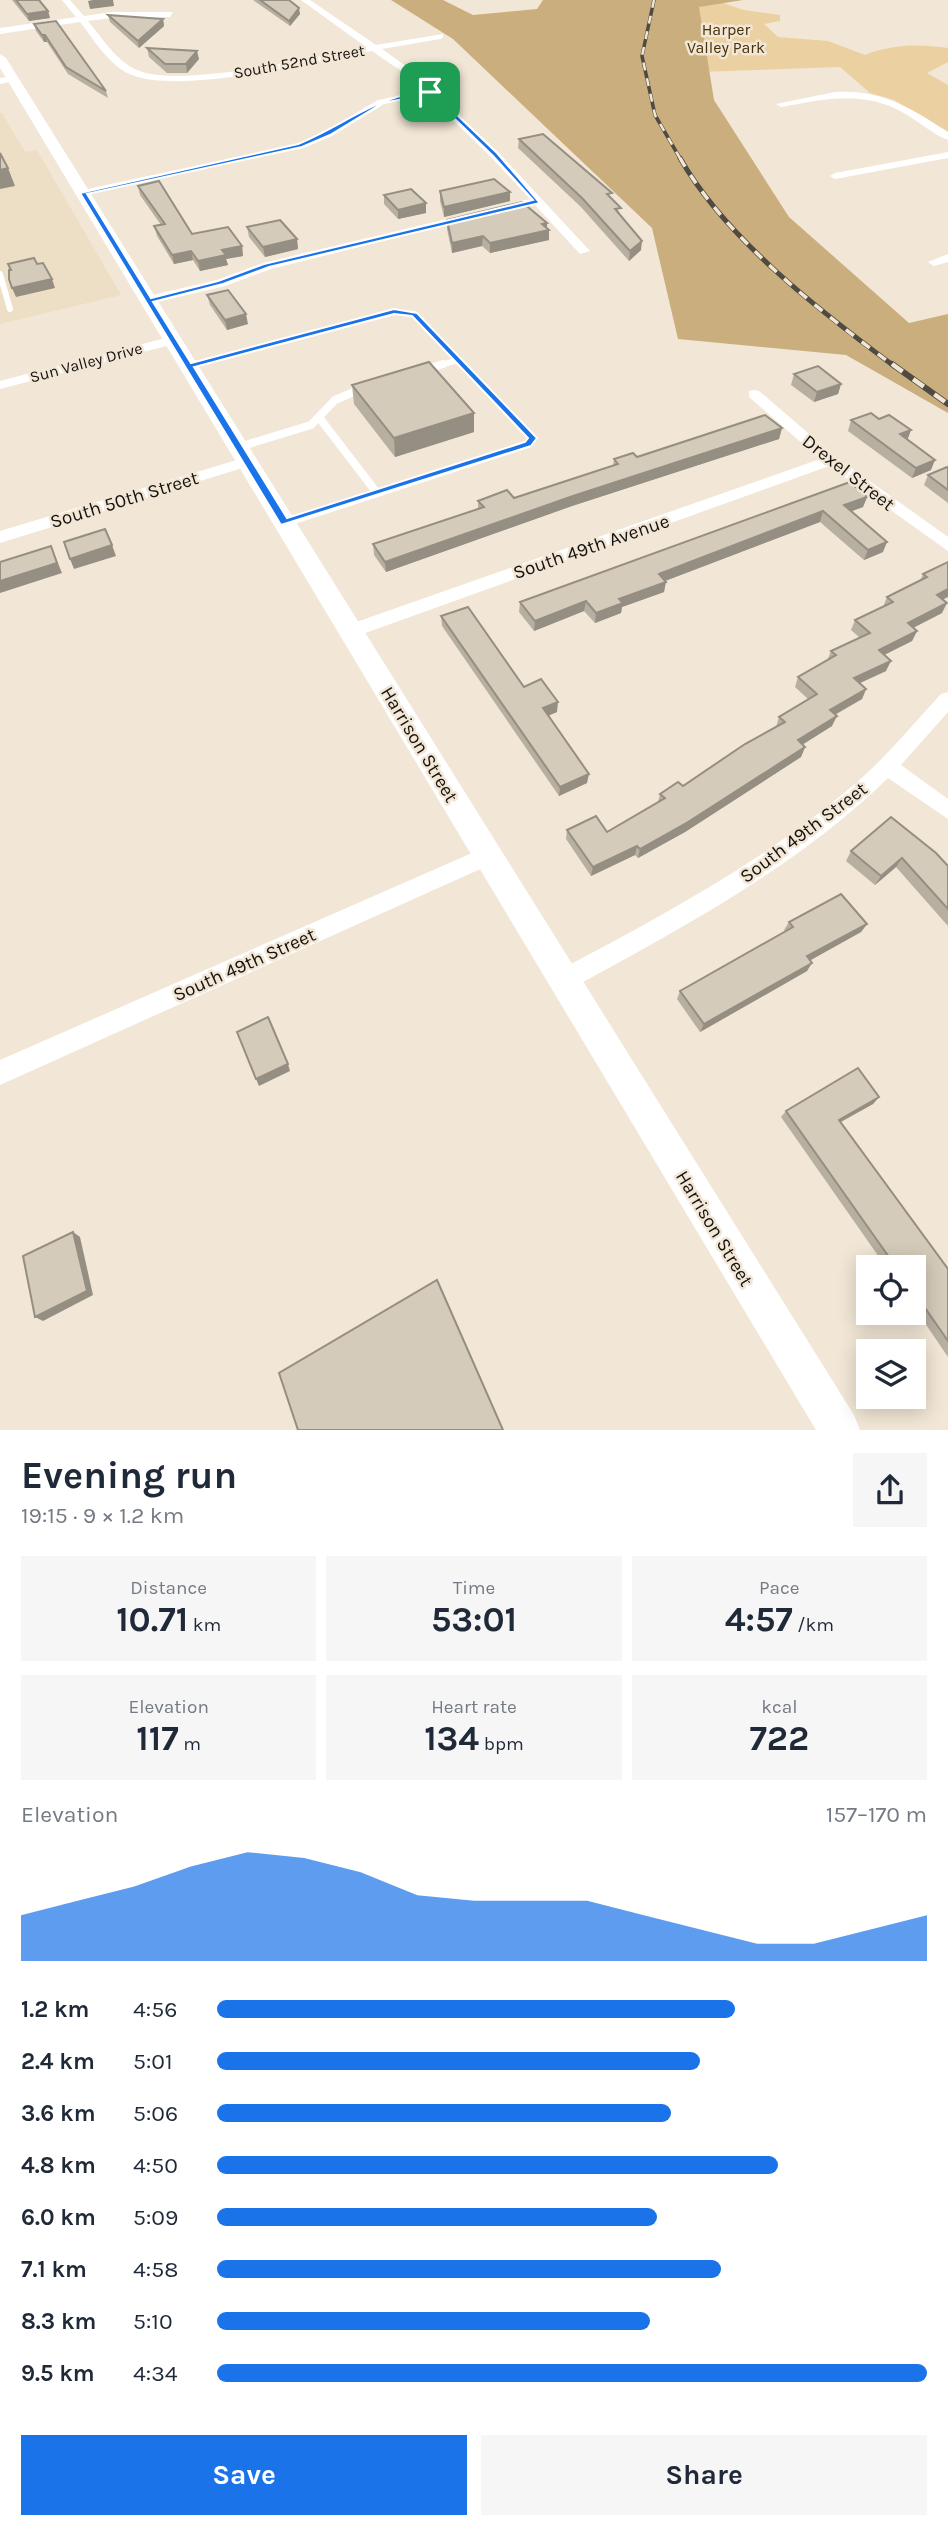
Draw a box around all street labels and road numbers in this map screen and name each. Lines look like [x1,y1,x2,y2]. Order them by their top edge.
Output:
street label: South 52nd Street [232,41,366,82]
street label: Sun Valley Drive [28,338,145,387]
street label: Drexel Street [798,430,899,516]
street label: South 50th Street [48,467,201,533]
street label: South 49th Avenue [510,510,672,584]
street label: Harrison Street [376,683,462,806]
street label: South 49th Street [736,778,871,888]
street label: South 49th Street [170,924,319,1006]
street label: Harrison Street [671,1167,757,1290]

